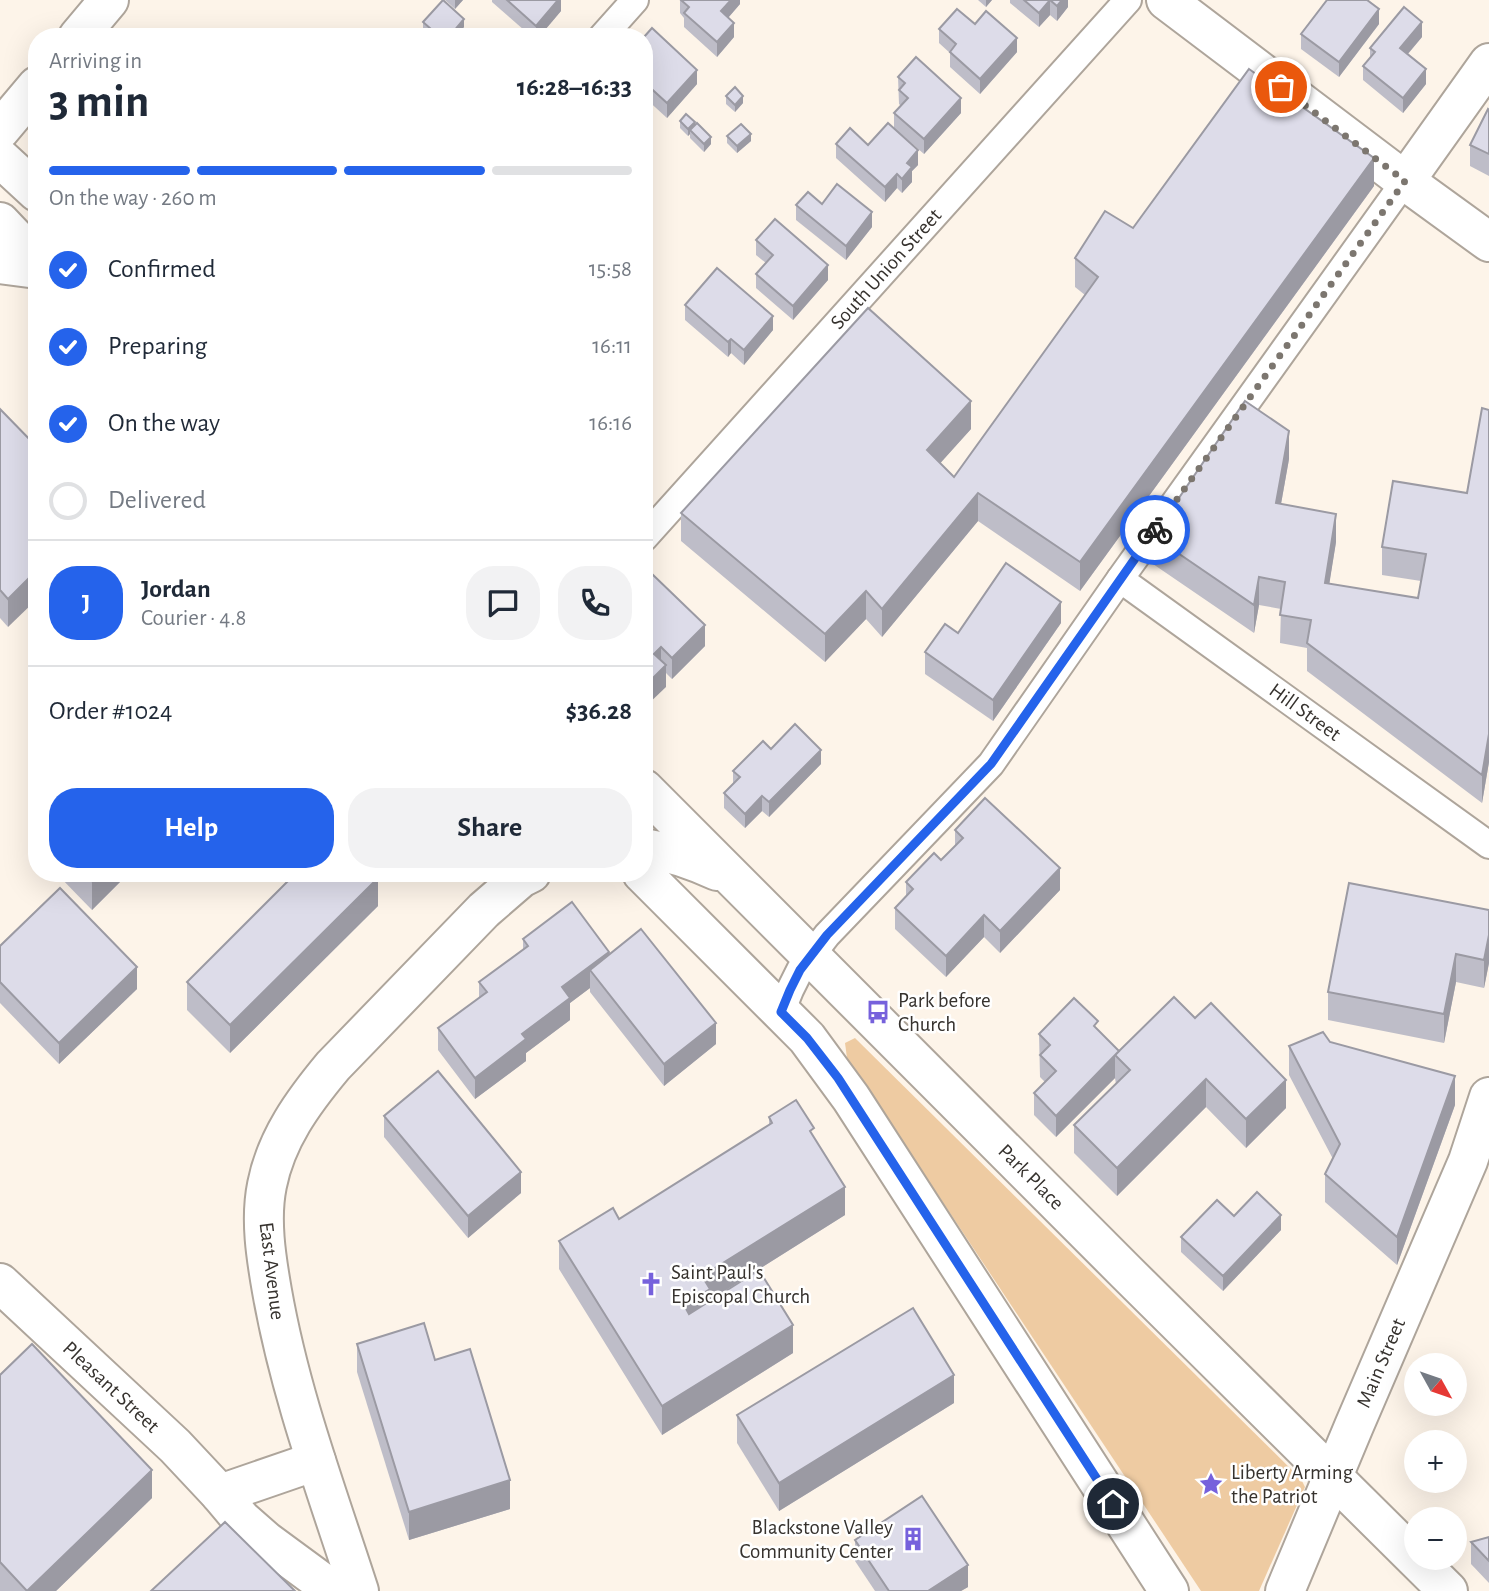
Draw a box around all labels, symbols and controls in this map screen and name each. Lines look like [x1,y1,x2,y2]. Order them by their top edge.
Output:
text: Arriving in [49,50,142,73]
pin [1251,57,1311,117]
icon: bag [1262,68,1300,106]
text: 16:28–16:33 [517,74,632,100]
text: 3 min [49,79,149,125]
text: On the way · 260 m [49,187,217,210]
street label: South Union Street [827,205,946,333]
icon: check [49,251,87,289]
text: Confirmed [108,256,216,282]
text: 15:58 [589,258,632,281]
icon: check [49,328,87,366]
text: Preparing [108,333,207,359]
text: 16:11 [592,335,632,358]
icon: check [49,405,87,443]
text: On the way [108,410,220,436]
text: 16:16 [589,412,632,435]
text: Delivered [108,487,206,513]
courier [1120,495,1190,565]
icon: bike [1136,511,1174,549]
button: chat [466,566,540,640]
button: phone [558,566,632,640]
text: Jordan [141,576,211,602]
text: J [82,590,90,616]
text: Courier · 4.8 [141,607,246,630]
street label: Hill Street [1265,679,1345,745]
text: Order #1024 [49,698,172,724]
text: $36.28 [566,698,632,724]
button: Help [49,788,334,868]
button: Share [348,788,632,868]
place label: Park before Church [898,990,991,1035]
bus stop icon: Park before Church [864,998,892,1026]
street label: Park Place [994,1140,1068,1214]
street label: East Avenue [256,1221,288,1321]
place label: Saint Paul's Episcopal Church [671,1262,810,1307]
church icon: Saint Paul's Episcopal Church [637,1270,665,1298]
street label: Main Street [1353,1315,1409,1411]
street label: Pleasant Street [59,1337,163,1437]
north arrow [1404,1353,1466,1416]
map controls [1404,1353,1467,1570]
button: + [1404,1430,1467,1493]
place label: Liberty Arming the Patriot [1231,1462,1354,1507]
place icon: Liberty Arming the Patriot [1197,1470,1225,1498]
pin [1083,1474,1143,1534]
icon: home [1094,1485,1132,1523]
button: − [1404,1507,1467,1570]
place label: Blackstone Valley Community Center [740,1517,893,1562]
building icon: Blackstone Valley Community Center [899,1525,927,1553]

